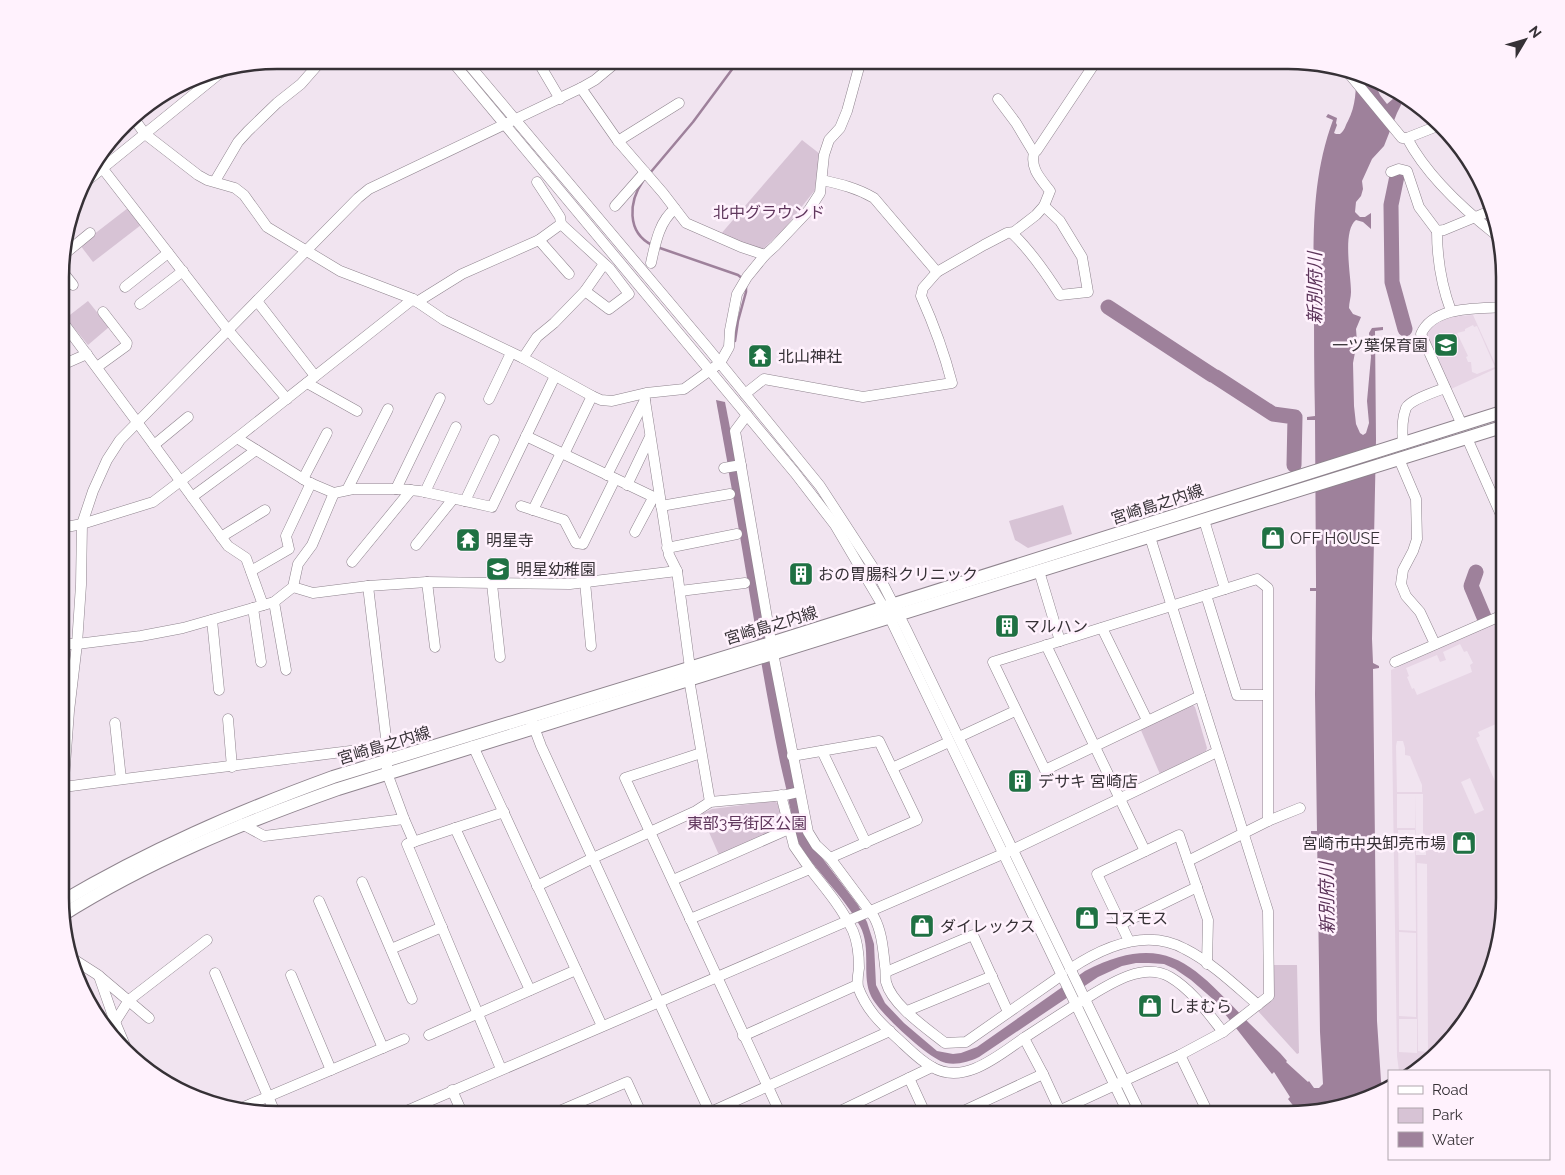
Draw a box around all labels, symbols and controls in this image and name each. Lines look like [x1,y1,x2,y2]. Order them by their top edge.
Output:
north arrow [1500,15,1550,65]
text: N [1526,23,1545,41]
park label: 北中グラウンド [713,203,825,222]
water label: 新別府川 [1304,250,1325,324]
school or university icon: 一ツ葉保育園 [1433,332,1459,358]
place label: 一ツ葉保育園 [1332,336,1428,355]
temple icon: 北山神社 [747,343,773,369]
place label: 北山神社 [778,347,842,366]
street label: 宮崎島之内線 [1109,481,1206,528]
shop icon: OFF HOUSE [1260,525,1286,551]
temple icon: 明星寺 [455,527,481,553]
place label: OFF HOUSE [1290,529,1380,548]
place label: 明星寺 [486,531,534,550]
school or university icon: 明星幼稚園 [485,556,511,582]
place label: 明星幼稚園 [516,560,596,579]
building icon: おの胃腸科クリニック [788,561,814,587]
place label: おの胃腸科クリニック [818,565,978,584]
street label: 宮崎島之内線 [722,602,820,649]
building icon: マルハン [994,613,1020,639]
place label: マルハン [1024,617,1088,636]
street label: 宮崎島之内線 [335,722,433,769]
building icon: デサキ 宮崎店 [1007,768,1033,794]
place label: デサキ 宮崎店 [1038,772,1138,791]
park label: 東部3号街区公園 [687,814,807,833]
shop icon: 宮崎市中央卸売市場 [1451,830,1477,856]
place label: 宮崎市中央卸売市場 [1302,834,1446,853]
water label: 新別府川 [1315,860,1338,934]
shop icon: コスモス [1074,905,1100,931]
place label: コスモス [1104,909,1168,928]
shop icon: ダイレックス [909,913,935,939]
place label: ダイレックス [940,917,1036,936]
shop icon: しまむら [1137,993,1163,1019]
place label: しまむら [1168,997,1232,1016]
legend [1388,1070,1550,1160]
text: Road [1432,1081,1468,1099]
text: Park [1432,1106,1463,1124]
text: Water [1432,1131,1475,1149]

